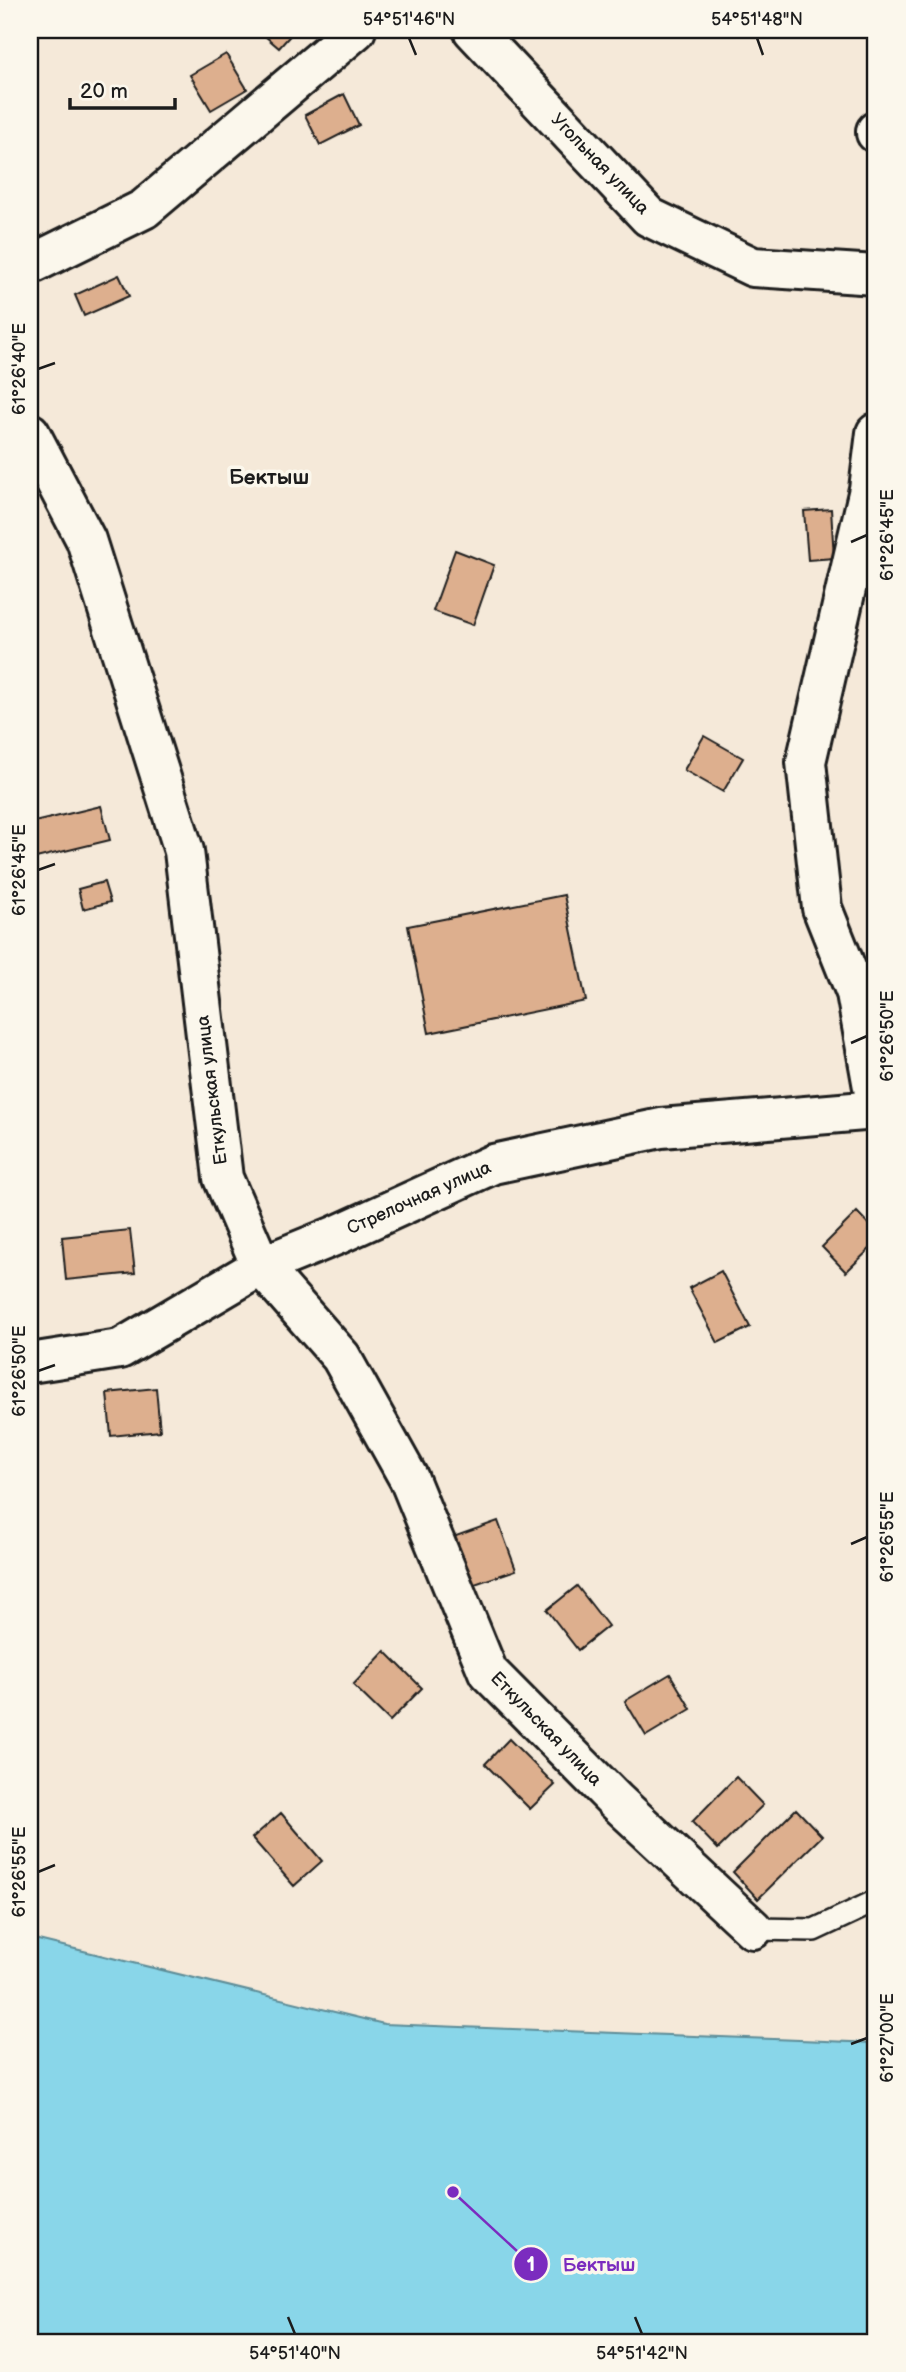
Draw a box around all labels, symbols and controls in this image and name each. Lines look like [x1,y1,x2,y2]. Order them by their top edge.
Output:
text: 54°51'46"N [363,9,455,30]
text: 54°51'48"N [711,9,803,30]
scale bar [70,66,175,110]
text: 20 m [80,79,128,104]
street label: Угольная улица [547,109,654,219]
text: 61°26'40"E [9,323,30,415]
district label: Бектыш [229,465,309,490]
text: 61°26'45"E [877,489,898,581]
text: 61°26'45"E [9,824,30,916]
text: 61°26'50"E [877,990,898,1082]
street label: Еткульская улица [192,1014,232,1166]
street label: Стрелочная улица [344,1157,494,1239]
text: 61°26'50"E [9,1325,30,1417]
text: 61°26'55"E [877,1491,898,1583]
street label: Еткульская улица [486,1668,606,1791]
text: 61°26'55"E [9,1826,30,1918]
text: 61°27'00"E [877,1993,898,2083]
callout: Бектыш [514,2244,649,2284]
text: 1 [527,2252,535,2277]
text: Бектыш [563,2254,635,2277]
text: 54°51'40"N [249,2343,341,2364]
text: 54°51'42"N [596,2343,688,2364]

